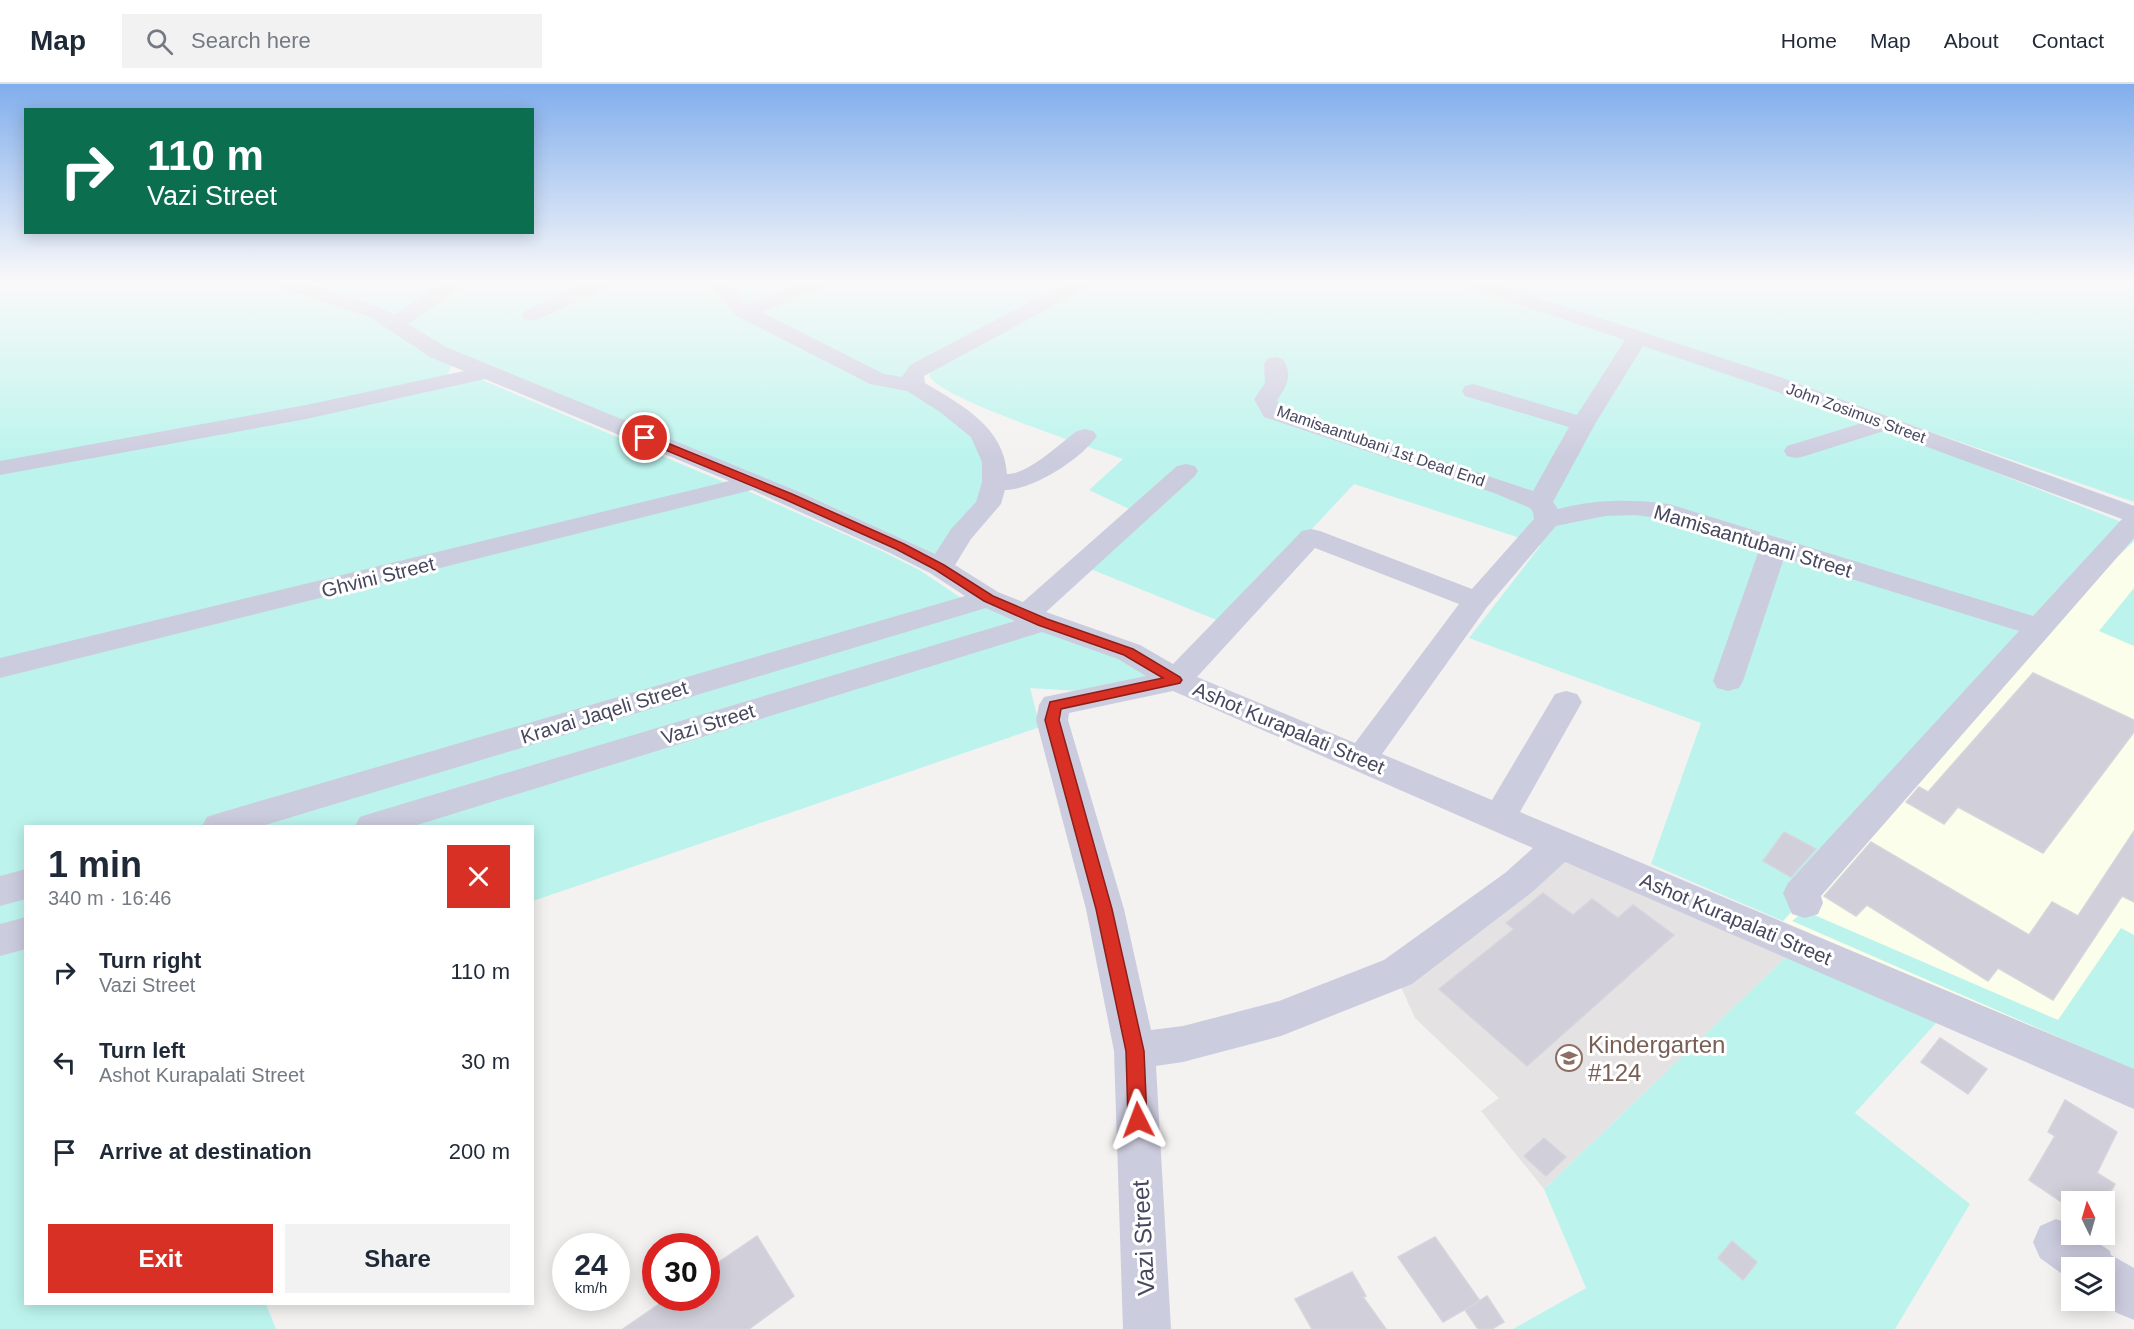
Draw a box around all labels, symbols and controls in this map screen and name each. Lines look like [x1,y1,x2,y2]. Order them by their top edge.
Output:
search box [122,14,542,68]
text: Map [30,25,86,56]
icon: search [143,25,176,58]
text: Search here [191,28,311,53]
text: Home [1781,29,1837,52]
text: Map [1870,29,1911,52]
text: About [1944,29,1999,52]
text: Contact [2032,29,2104,52]
icon: right [48,132,126,210]
text: 110 m [147,132,264,179]
text: Vazi Street [147,181,277,211]
street label: John Zosimus Street [1784,380,1928,446]
street label: Mamisaantubani 1st Dead End [1275,402,1487,490]
pin [619,412,670,463]
icon: arrive [628,421,661,454]
street label: Mamisaantubani Street [1651,500,1855,582]
street label: Ghvini Street [319,552,437,602]
street label: Kravai Jaqeli Street [518,676,691,748]
street label: Ashot Kurapalati Street [1190,678,1388,778]
street label: Vazi Street [659,699,758,749]
text: 1 min [48,844,142,885]
button: close [447,845,510,908]
street label: Ashot Kurapalati Street [1637,869,1835,969]
text: 340 m · 16:46 [48,887,171,909]
text: Turn right [99,948,201,973]
icon: right [48,956,81,989]
text: 110 m [450,959,510,984]
text: Vazi Street [99,974,195,996]
place label: Kindergarten #124 [1588,1031,1725,1086]
text: Turn left [99,1038,185,1063]
school or university icon: Kindergarten #124 [1554,1043,1584,1073]
icon: left [48,1046,81,1079]
text: 30 m [461,1049,510,1074]
text: Ashot Kurapalati Street [99,1064,305,1086]
position arrow [1106,1088,1170,1152]
icon: arrive [48,1136,81,1169]
text: Arrive at destination [99,1139,312,1164]
text: 200 m [449,1139,510,1164]
street label: Vazi Street [1126,1179,1160,1296]
north arrow [2061,1191,2115,1245]
map controls [2061,1191,2115,1311]
button: Exit [48,1224,273,1293]
button: Share [285,1224,510,1293]
speed limit sign: 30 [642,1233,720,1311]
text: 24 [574,1248,608,1281]
button: layers [2061,1257,2115,1311]
text: km/h [575,1279,607,1296]

